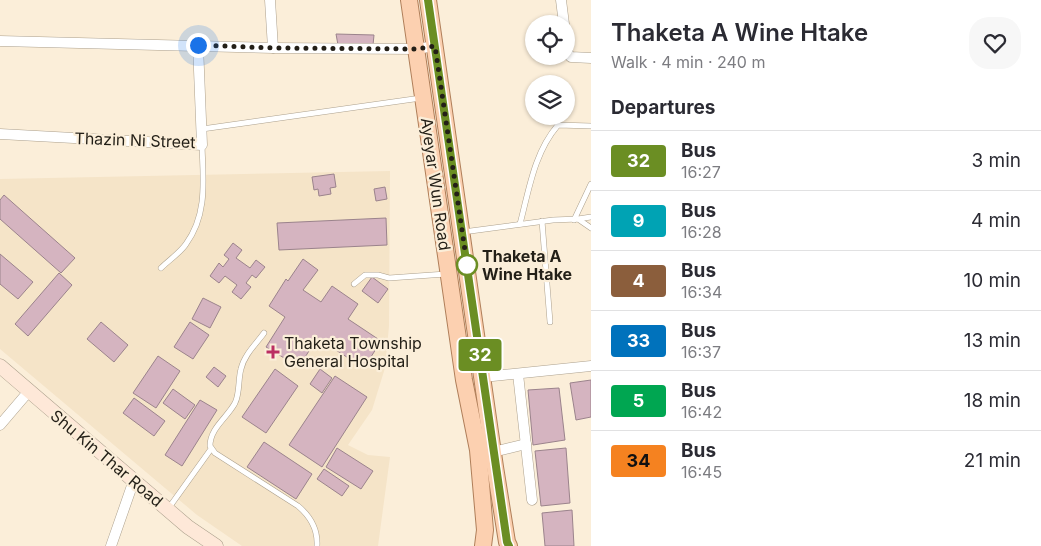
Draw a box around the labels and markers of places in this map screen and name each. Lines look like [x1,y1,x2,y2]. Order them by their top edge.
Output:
place label: Thaketa A Wine Htake [482,246,572,284]
marker: Thaketa A Wine Htake [456,254,478,276]
place label: Thaketa Township General Hospital [284,333,422,371]
marker: Thaketa Township General Hospital [266,345,280,359]

